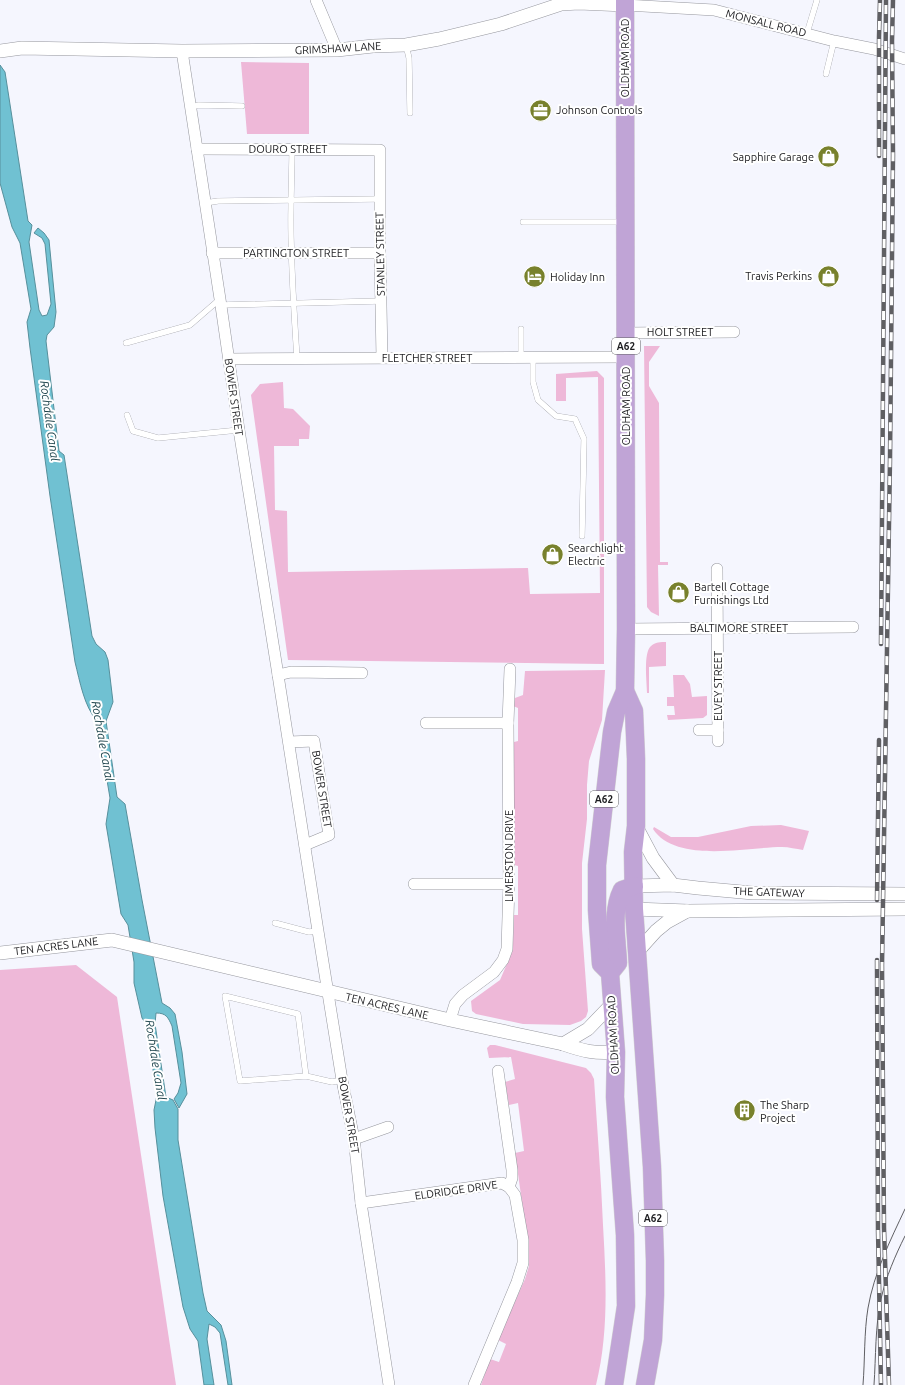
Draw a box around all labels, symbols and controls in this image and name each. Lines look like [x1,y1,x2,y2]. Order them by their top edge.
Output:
street label: MONSALL ROAD [724,7,808,39]
street label: OLDHAM ROAD [619,18,631,97]
street label: GRIMSHAW LANE [294,40,382,56]
office icon: Johnson Controls [528,97,554,123]
place label: Johnson Controls [556,104,643,116]
street label: DOURO STREET [249,143,327,155]
shop icon: Sapphire Garage [816,144,842,170]
place label: Sapphire Garage [733,151,814,163]
street label: STANLEY STREET [373,212,387,296]
street label: PARTINGTON STREET [243,247,349,259]
shop icon: Travis Perkins [815,263,841,289]
hotel icon: Holiday Inn [522,264,548,290]
place label: Travis Perkins [745,270,812,282]
place label: Holiday Inn [550,271,605,283]
street label: HOLT STREET [647,326,713,338]
road number: A62 [612,338,640,354]
street label: FLETCHER STREET [382,352,472,364]
street label: BOWER STREET [223,357,245,437]
street label: OLDHAM ROAD [620,366,632,445]
water label: Rochdale Canal [38,380,62,463]
shop icon: Searchlight Electric [540,541,566,567]
place label: Searchlight Electric [568,542,624,567]
shop icon: Bartell Cottage Furnishings Ltd [665,580,691,606]
place label: Bartell Cottage Furnishings Ltd [694,581,769,606]
street label: BALTIMORE STREET [690,622,788,634]
street label: ELVEY STREET [712,651,724,721]
water label: Rochdale Canal [90,700,117,783]
street label: BOWER STREET [310,749,334,829]
road number: A62 [590,791,618,807]
street label: LIMERSTON DRIVE [503,810,515,902]
street label: THE GATEWAY [733,885,806,899]
street label: TEN ACRES LANE [13,935,99,957]
street label: TEN ACRES LANE [344,991,430,1021]
street label: OLDHAM ROAD [605,995,621,1075]
water label: Rochdale Canal [143,1019,169,1102]
street label: BOWER STREET [336,1075,362,1155]
building icon: The Sharp Project [731,1098,757,1124]
place label: The Sharp Project [760,1099,809,1124]
street label: ELDRIDGE DRIVE [414,1178,498,1202]
road number: A62 [639,1210,667,1226]

